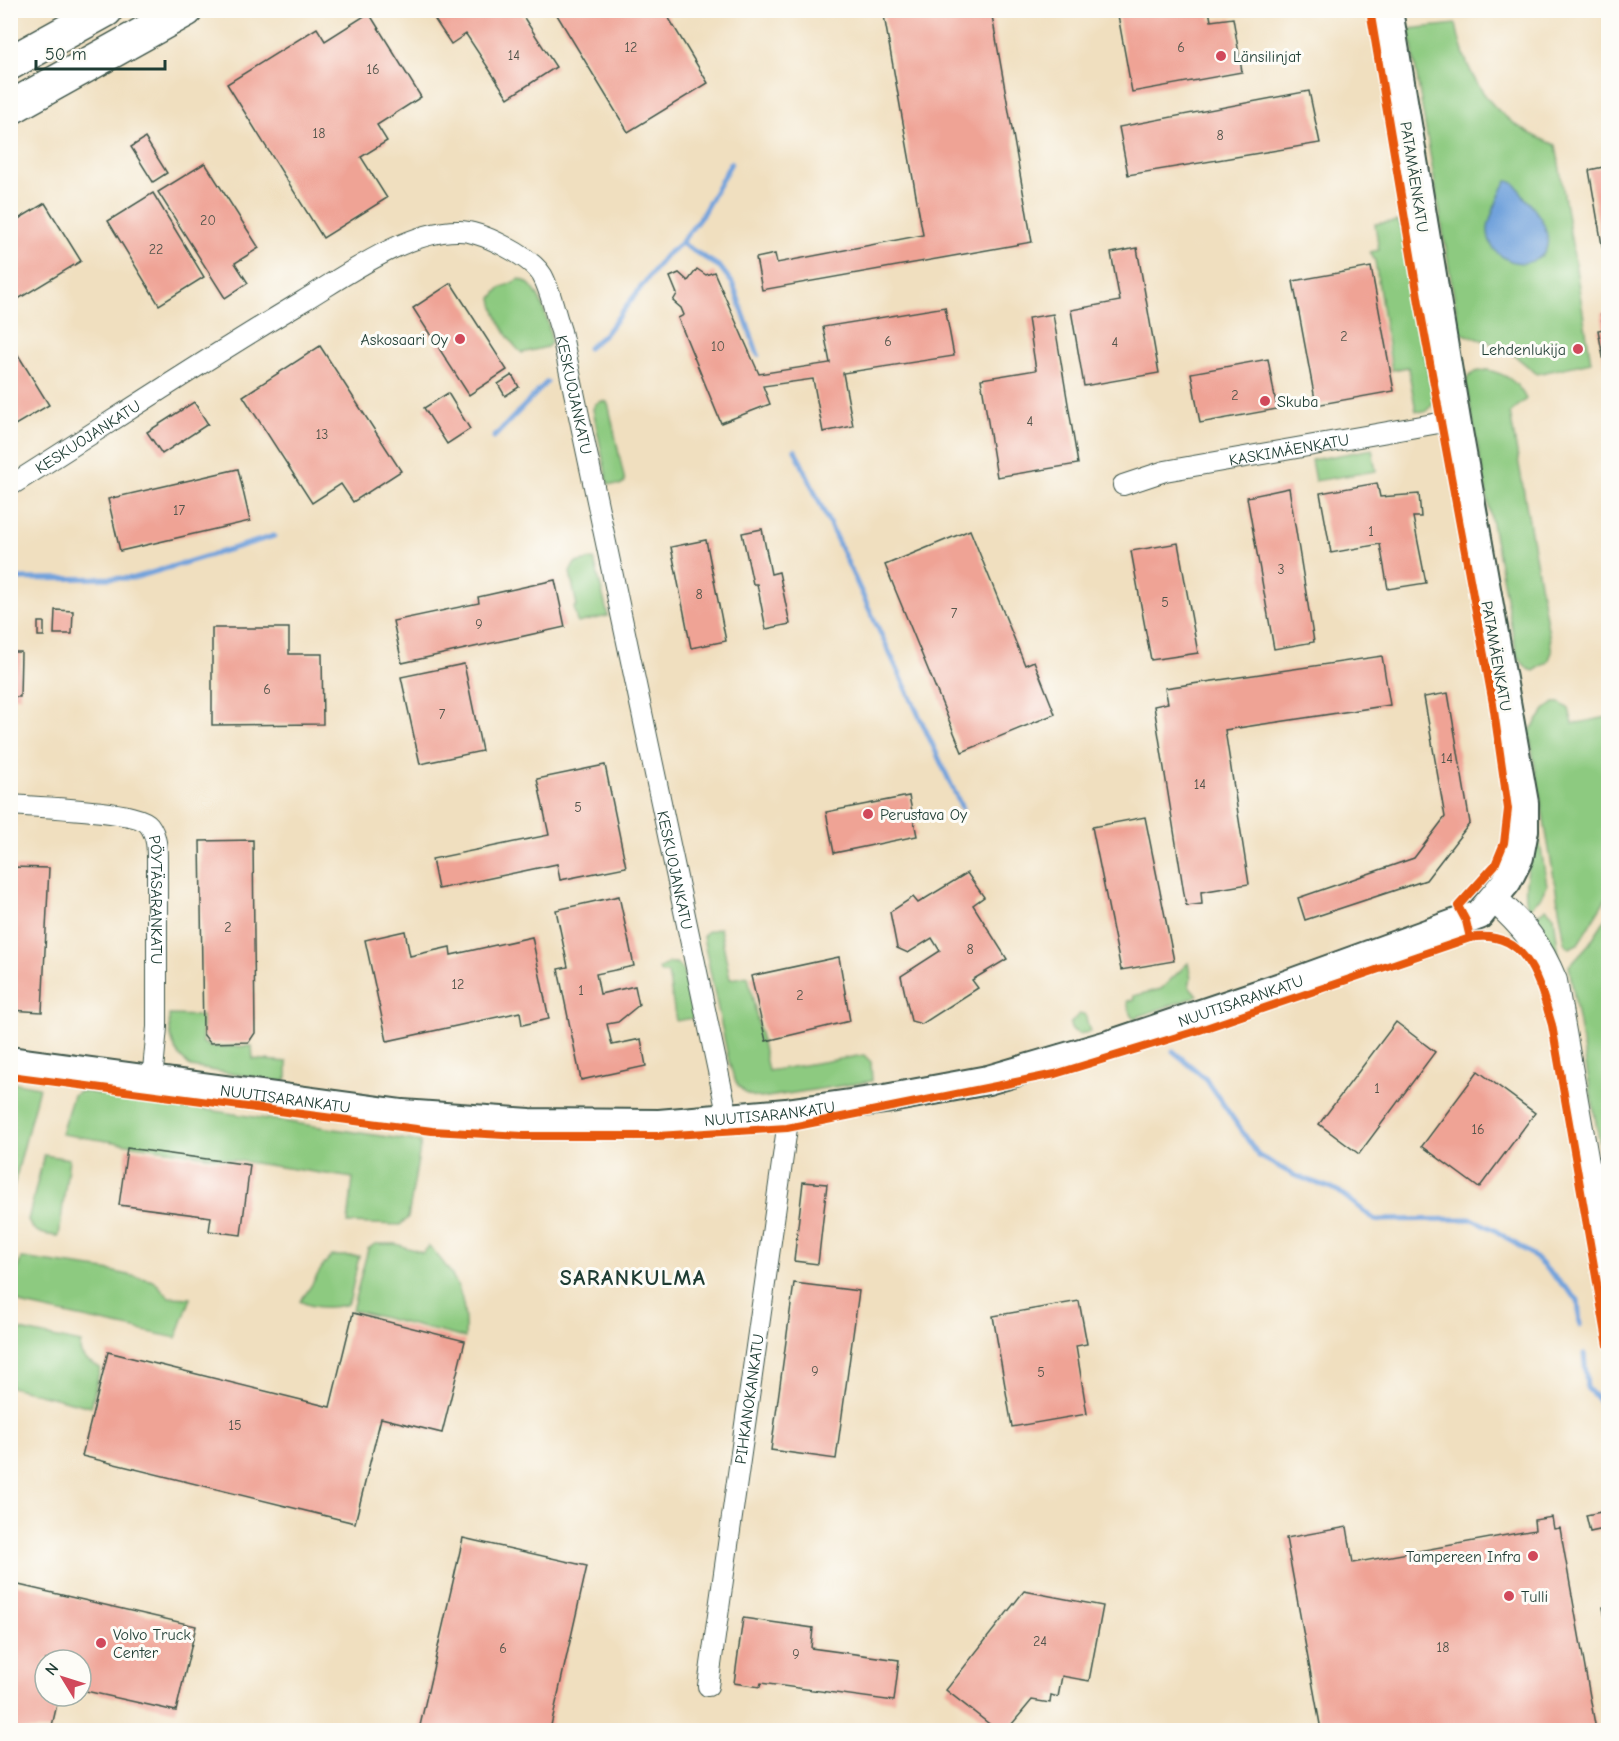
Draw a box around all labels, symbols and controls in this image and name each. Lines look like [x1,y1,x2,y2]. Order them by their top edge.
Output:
scale bar [36,33,165,71]
house number: 12 [625,39,637,56]
house number: 6 [1177,39,1185,56]
text: 50 m [45,44,87,65]
house number: 14 [508,47,520,64]
place label: Länsilinjat [1233,48,1301,66]
marker: Länsilinjat [1214,49,1228,63]
house number: 16 [366,61,380,78]
street label: PATAMÄENKATU [1396,120,1432,234]
house number: 18 [313,125,325,142]
house number: 8 [1216,127,1224,144]
house number: 20 [200,212,216,229]
house number: 22 [149,241,163,258]
house number: 2 [1340,328,1348,345]
place label: Askosaari Oy [360,331,449,349]
marker: Askosaari Oy [453,332,467,346]
house number: 6 [884,333,892,350]
street label: KESKUOJANKATU [552,334,595,456]
house number: 4 [1112,334,1119,351]
house number: 10 [711,338,725,355]
place label: Lehdenlukija [1481,341,1566,359]
marker: Lehdenlukija [1571,342,1585,356]
house number: 2 [1231,387,1239,404]
place label: Skuba [1277,393,1319,411]
marker: Skuba [1258,394,1272,408]
street label: KESKUOJANKATU [32,397,144,478]
house number: 4 [1027,413,1034,430]
house number: 13 [316,426,328,443]
street label: KASKIMÄENKATU [1227,431,1351,470]
house number: 17 [173,502,185,519]
house number: 1 [1368,523,1374,540]
house number: 3 [1277,561,1285,578]
house number: 8 [695,586,703,603]
house number: 5 [1161,594,1169,611]
street label: PATAMÄENKATU [1477,599,1515,713]
house number: 7 [951,605,958,622]
house number: 9 [475,616,483,633]
house number: 6 [263,681,271,698]
house number: 7 [439,706,446,723]
house number: 14 [1441,750,1453,767]
house number: 14 [1194,776,1206,793]
house number: 5 [574,799,582,816]
place label: Perustava Oy [880,806,968,824]
marker: Perustava Oy [861,807,875,821]
street label: KESKUOJANKATU [653,809,696,932]
street label: PÖYTÄSARANKATU [145,834,165,964]
house number: 2 [224,919,232,936]
house number: 8 [966,941,974,958]
street label: NUUTISARANKATU [1176,972,1306,1031]
house number: 12 [452,976,464,993]
house number: 1 [578,982,584,999]
house number: 2 [796,987,804,1004]
house number: 1 [1374,1080,1380,1097]
street label: NUUTISARANKATU [219,1082,352,1117]
street label: NUUTISARANKATU [704,1098,836,1130]
house number: 16 [1471,1121,1485,1138]
district label: SARANKULMA [560,1265,706,1291]
street label: PIHKANOKANKATU [732,1333,768,1465]
house number: 9 [811,1363,819,1380]
house number: 5 [1037,1364,1045,1381]
house number: 15 [228,1417,242,1434]
place label: Tampereen Infra [1406,1548,1521,1566]
marker: Tampereen Infra [1526,1549,1540,1563]
place label: Tulli [1521,1588,1548,1606]
marker: Tulli [1502,1589,1516,1603]
place label: Volvo Truck Center [113,1626,191,1662]
house number: 24 [1033,1633,1047,1650]
marker: Volvo Truck Center [94,1636,108,1650]
house number: 18 [1437,1639,1449,1656]
house number: 6 [499,1640,507,1657]
house number: 9 [792,1646,800,1663]
north arrow [33,1648,93,1708]
text: N [42,1660,62,1679]

